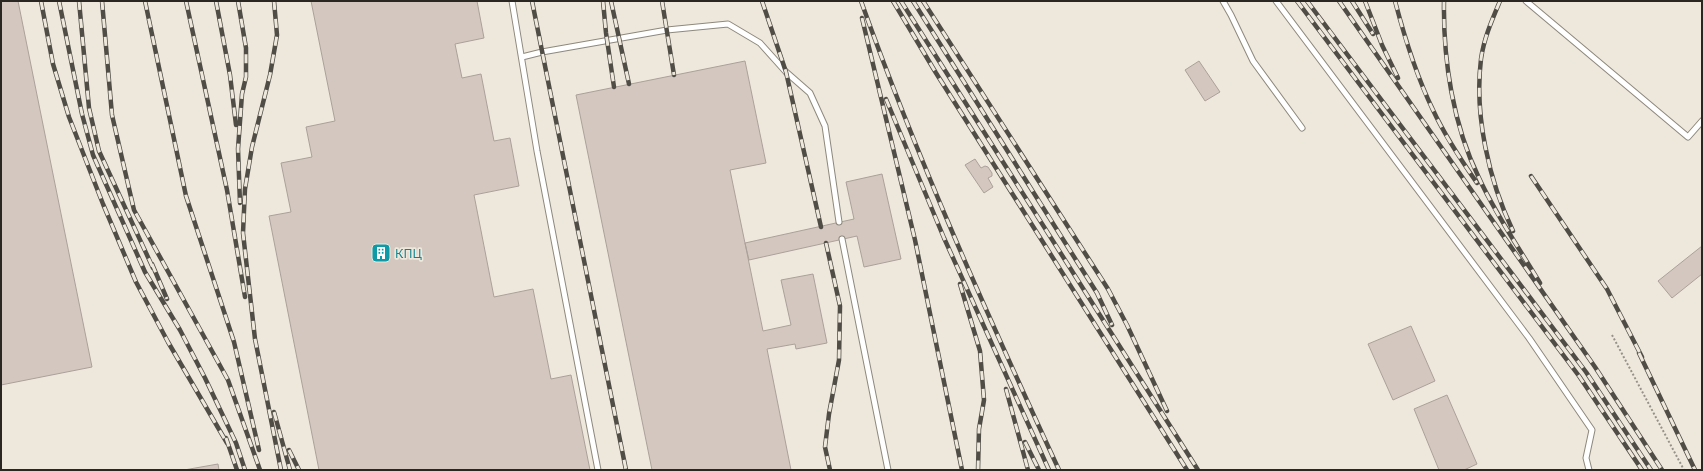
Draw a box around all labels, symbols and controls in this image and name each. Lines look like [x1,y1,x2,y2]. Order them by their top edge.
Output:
building icon: КПЦ [370,242,392,264]
place label: КПЦ [395,245,423,262]

